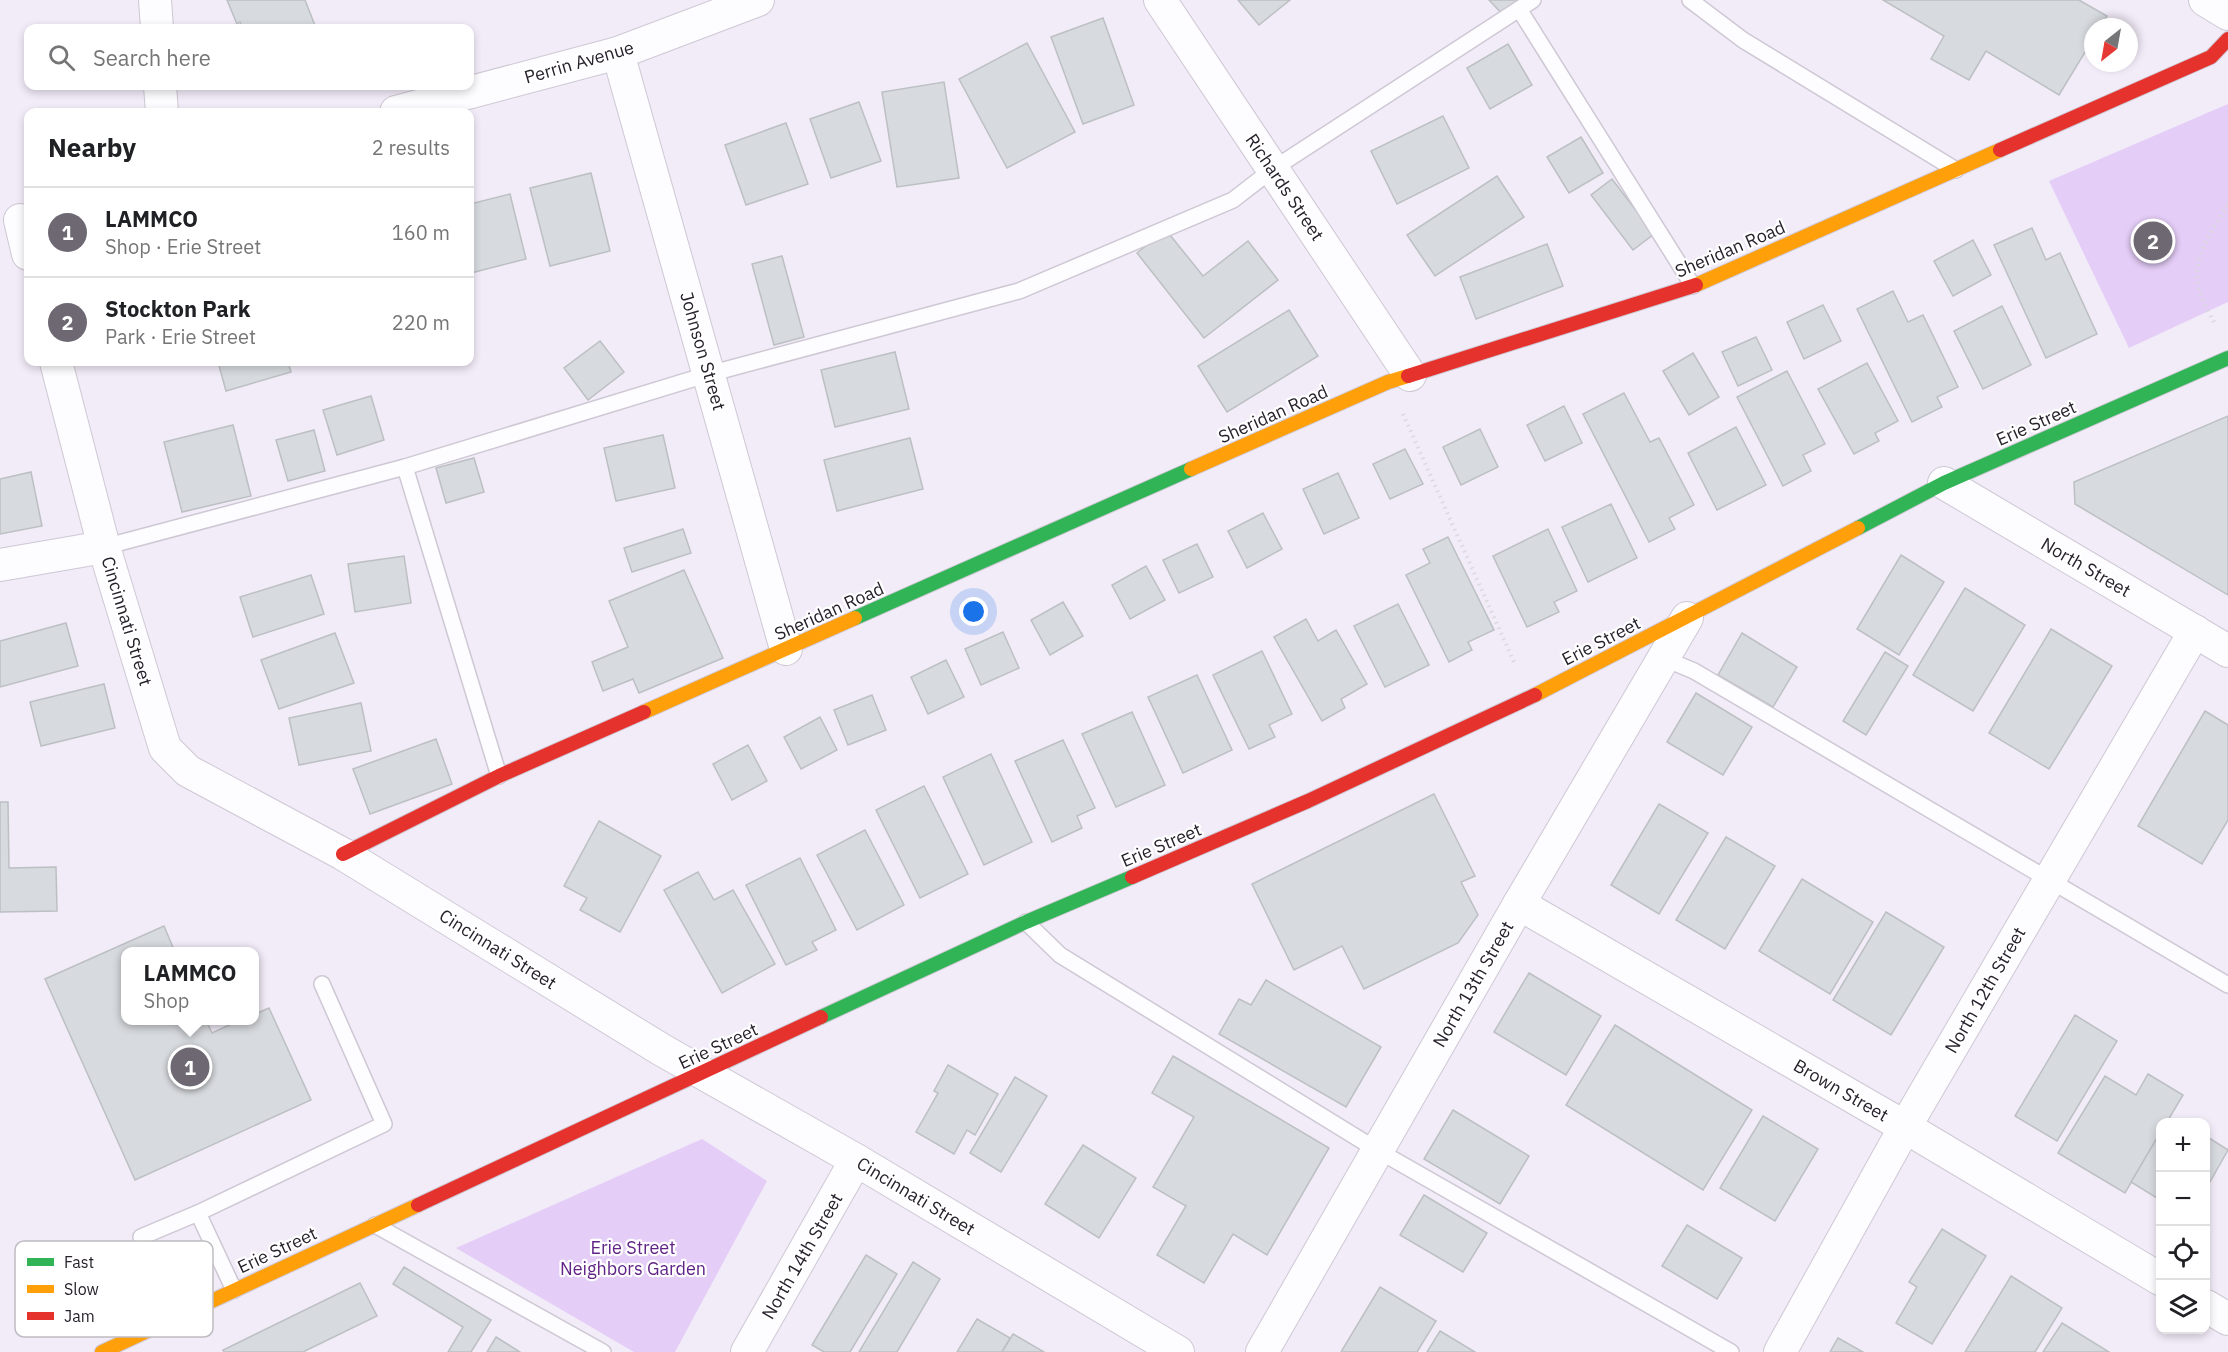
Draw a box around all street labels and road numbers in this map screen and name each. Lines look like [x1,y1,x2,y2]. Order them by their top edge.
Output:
street label: Perrin Avenue [522,35,636,89]
street label: Richards Street [1241,129,1329,245]
street label: Sheridan Road [1671,215,1789,283]
street label: Johnson Street [675,289,731,413]
street label: Sheridan Road [1215,380,1331,448]
street label: Erie Street [1992,395,2080,451]
street label: North Street [2037,532,2135,602]
street label: Cincinnati Street [96,554,158,688]
street label: Sheridan Road [771,577,887,645]
street label: Erie Street [1558,611,1644,671]
street label: Erie Street [1117,818,1205,872]
street label: Cincinnati Street [435,904,561,994]
street label: North 13th Street [1428,917,1518,1051]
street label: North 12th Street [1940,923,2030,1057]
street label: Erie Street [675,1018,761,1074]
street label: Brown Street [1789,1054,1893,1126]
street label: Cincinnati Street [853,1152,979,1240]
street label: North 14th Street [757,1189,847,1323]
street label: Erie Street [234,1222,320,1278]

